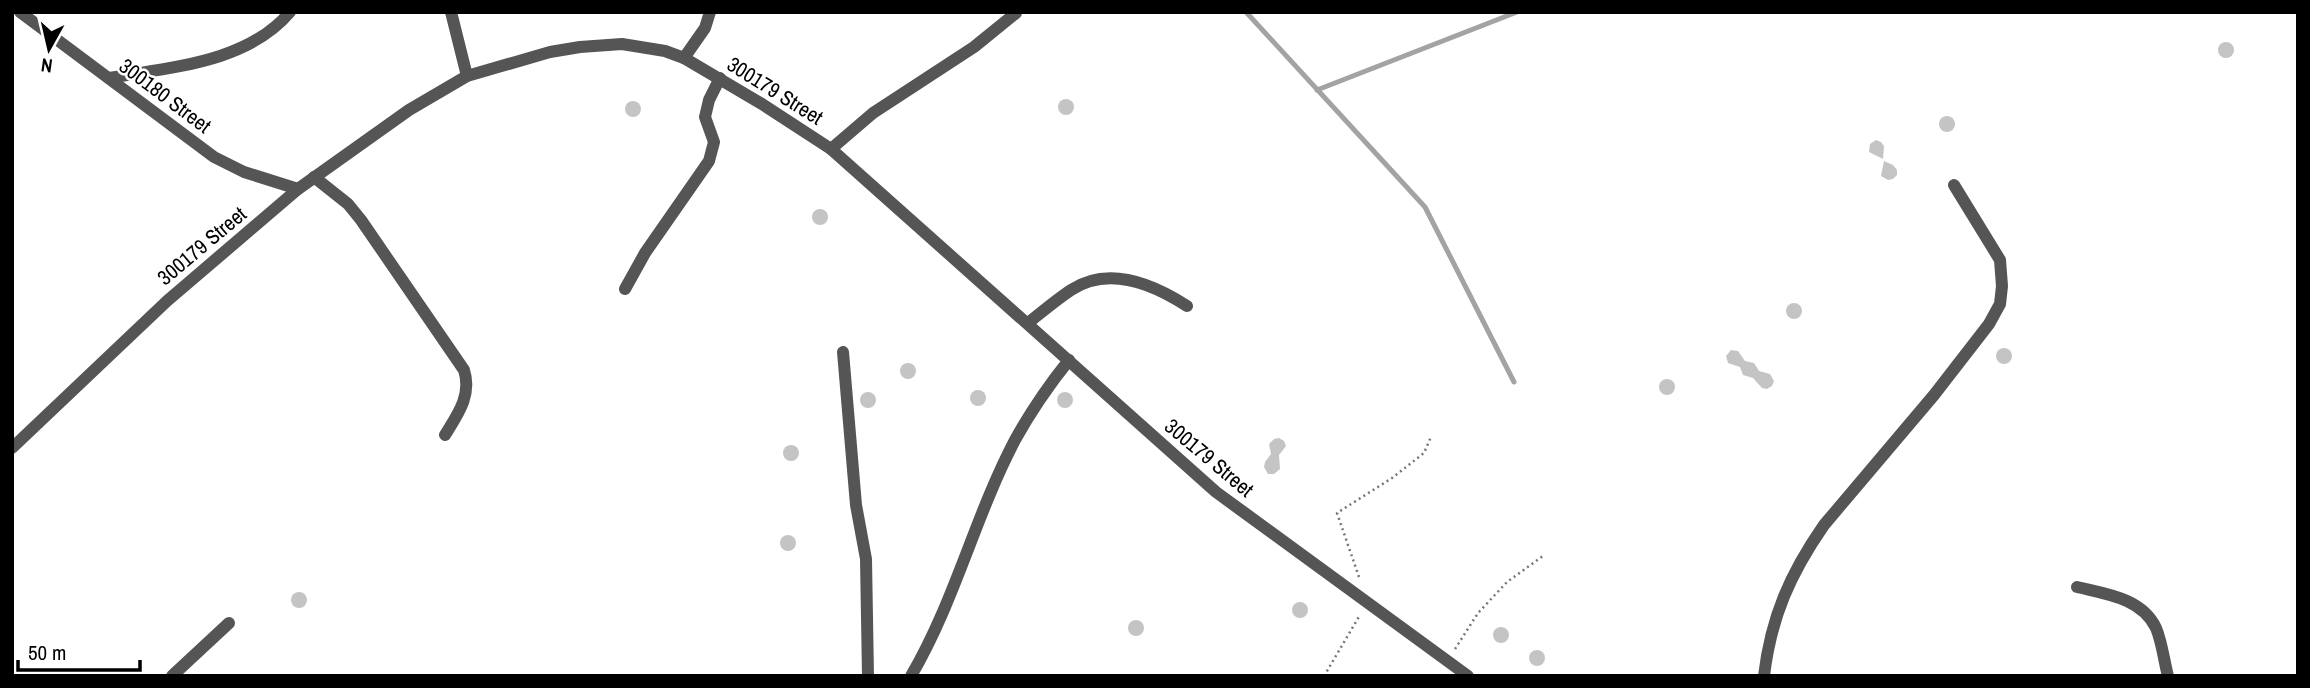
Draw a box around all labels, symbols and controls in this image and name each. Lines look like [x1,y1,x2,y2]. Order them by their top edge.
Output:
north arrow [14,14,84,84]
street label: 300179 Street [722,50,829,132]
street label: 300180 Street [113,51,217,140]
text: N [39,52,54,79]
street label: 300179 Street [151,200,253,292]
street label: 300179 Street [1159,412,1260,504]
scale bar [18,628,140,672]
text: 50 m [28,638,66,667]

